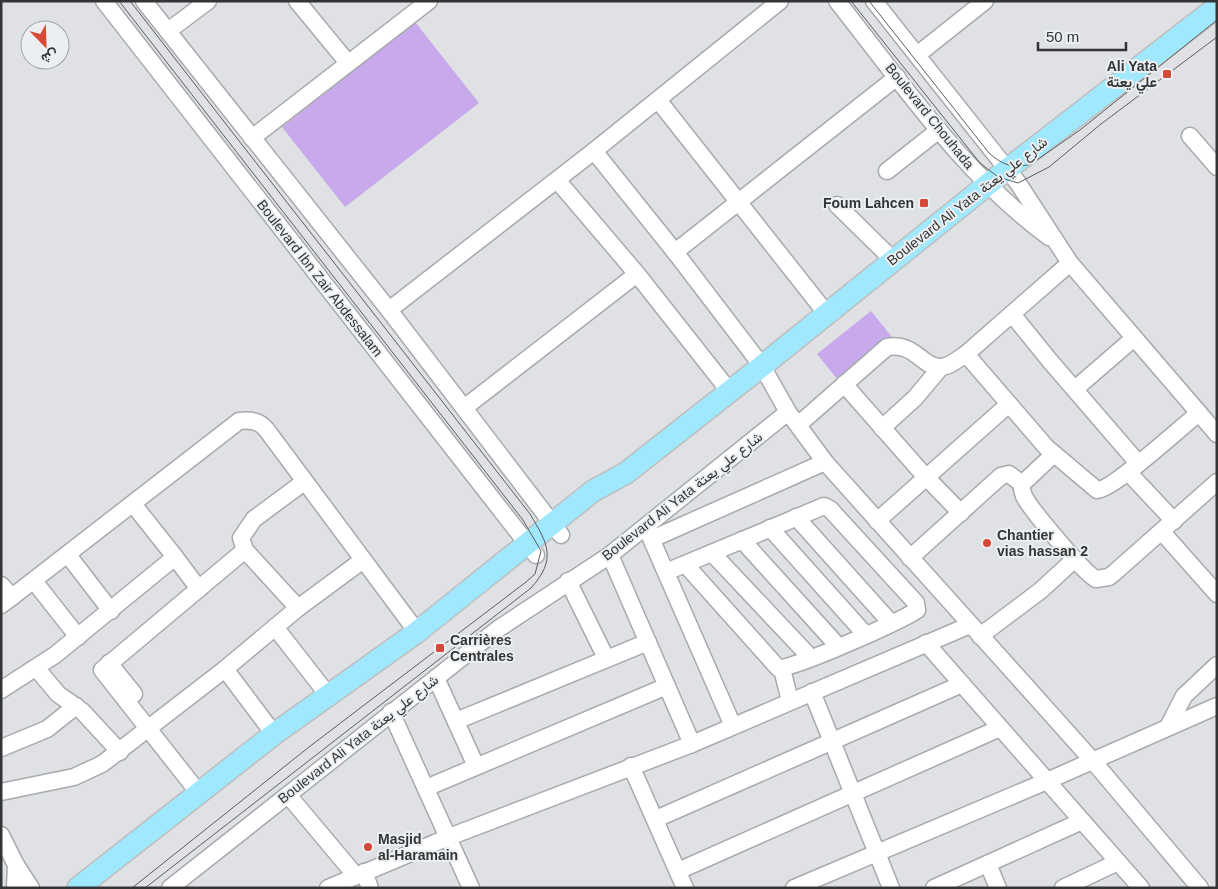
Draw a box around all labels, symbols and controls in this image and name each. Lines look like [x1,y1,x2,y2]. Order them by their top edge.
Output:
north arrow [20,20,70,70]
scale bar [1038,20,1126,52]
text: 50 m [1046,28,1079,45]
text: ش [39,45,61,68]
place label: Ali Yata علي يعتة [1107,58,1157,94]
street label: Boulevard Chouhada [882,60,978,172]
marker: Ali Yata علي يعتة [1161,68,1173,80]
street label: Boulevard Ali Yata شارع علي يعتة [884,134,1053,272]
place label: Foum Lahcen [823,195,914,211]
street label: Boulevard Ibn Zair Abdessalam [254,196,386,360]
marker: Foum Lahcen [918,197,930,209]
street label: Boulevard Ali Yata شارع علي يعتة [599,429,768,567]
place label: Chantier vias hassan 2 [997,527,1088,559]
marker: Chantier vias hassan 2 [981,537,993,549]
place label: Carrières Centrales [450,632,514,664]
marker: Carrières Centrales [434,642,446,654]
street label: Boulevard Ali Yata شارع علي يعتة [275,672,444,810]
place label: Masjid al-Haramain [378,831,458,863]
marker: Masjid al-Haramain [362,841,374,853]

